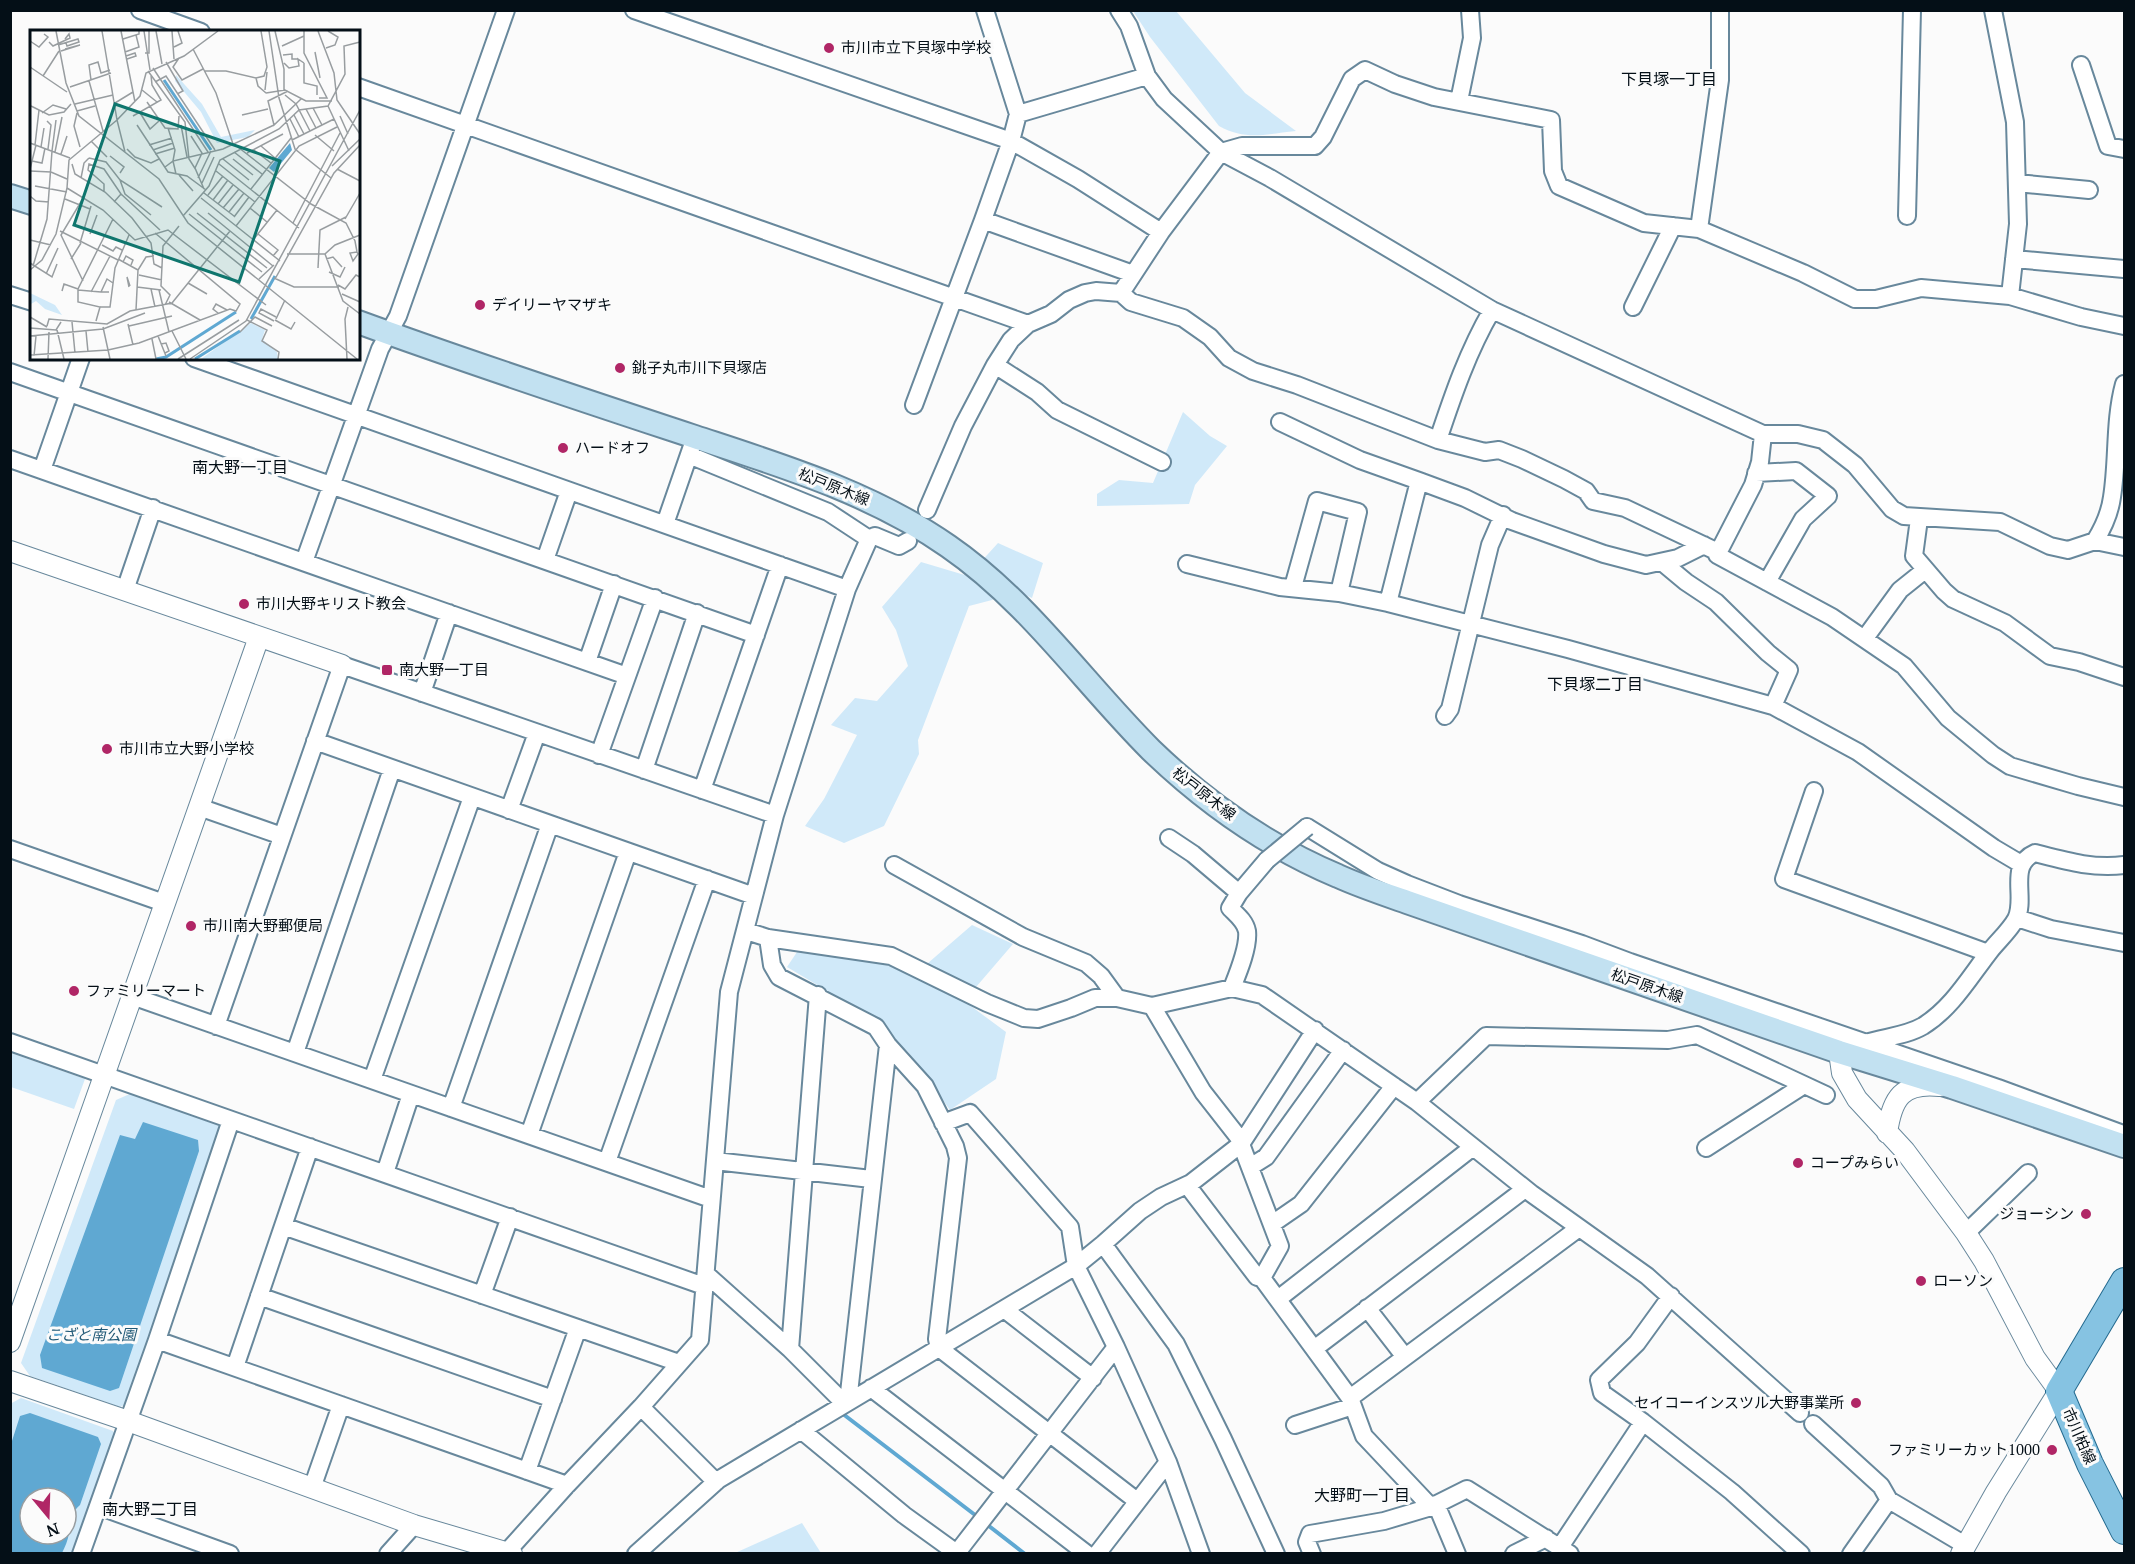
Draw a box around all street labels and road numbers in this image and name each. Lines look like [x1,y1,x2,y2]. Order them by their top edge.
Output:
street label: 松戸原木線 [796,463,873,509]
street label: 松戸原木線 [1169,762,1240,824]
street label: 松戸原木線 [1609,963,1686,1007]
street label: 市川柏線 [2059,1404,2101,1467]

